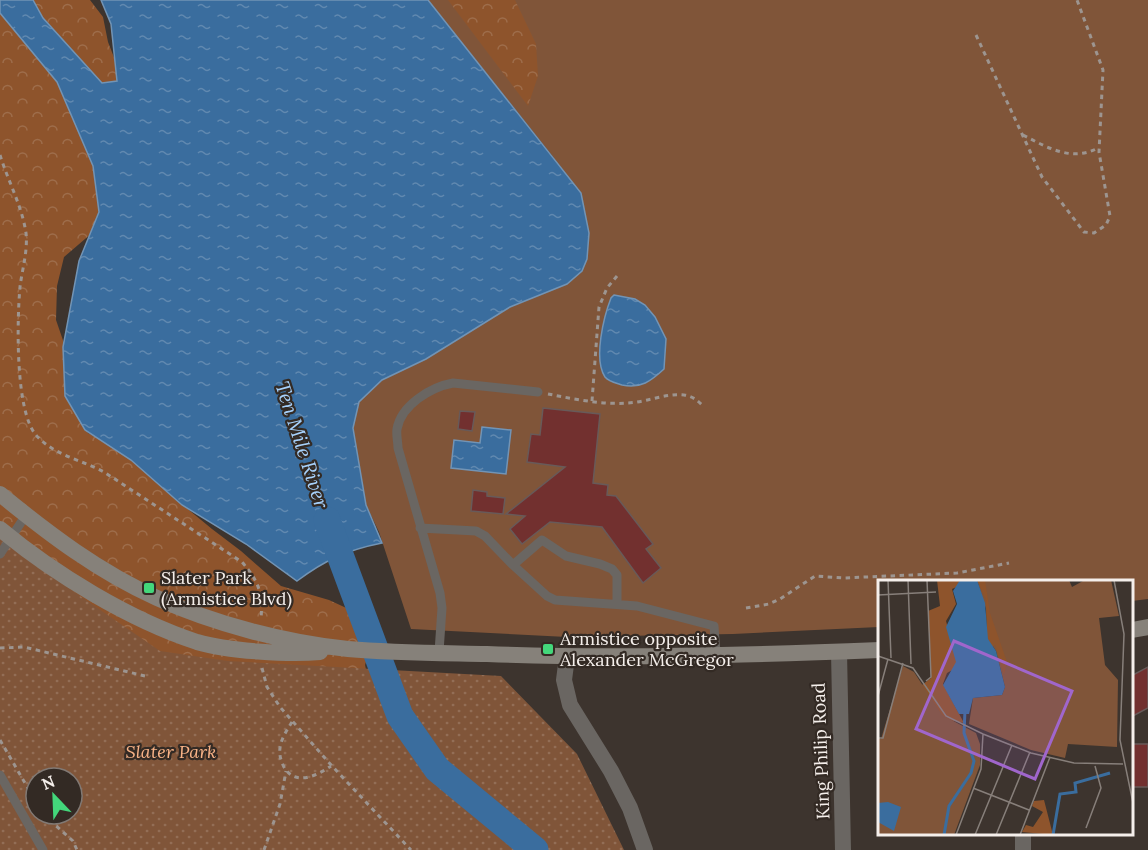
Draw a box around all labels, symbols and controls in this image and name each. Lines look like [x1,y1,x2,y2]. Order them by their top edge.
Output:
water label: Ten Mile River [270,378,335,512]
place label: Slater Park (Armistice Blvd) [161,566,292,610]
inset map [878,580,1133,835]
marker: Slater Park (Armistice Blvd) [142,581,156,595]
place label: Armistice opposite Alexander McGregor [559,627,734,671]
marker: Armistice opposite Alexander McGregor [541,642,555,656]
street label: King Philip Road [807,682,834,820]
park label: Slater Park [126,740,216,763]
north arrow [24,766,84,826]
text: N [39,771,58,794]

